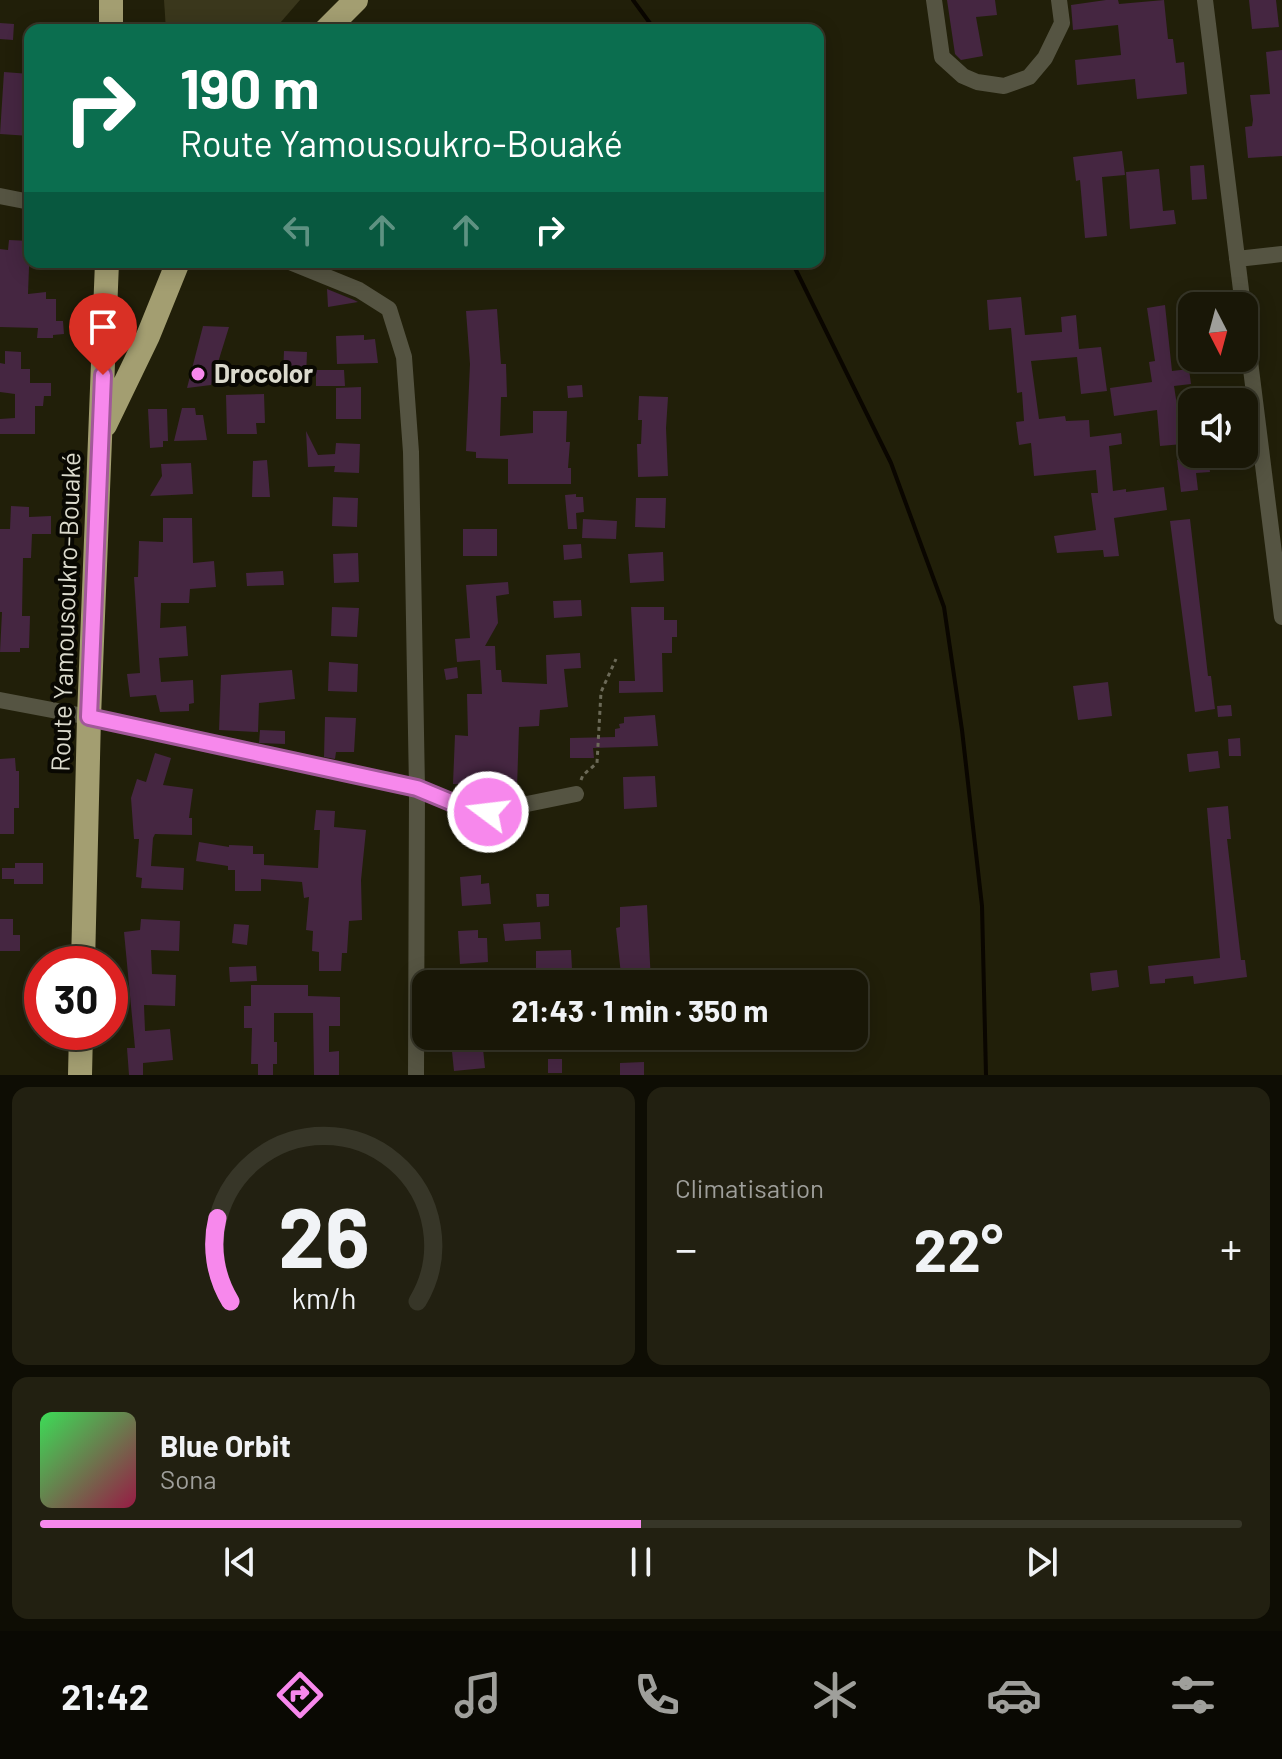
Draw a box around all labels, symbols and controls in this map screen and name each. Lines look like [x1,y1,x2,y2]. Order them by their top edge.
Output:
text: 190 m [180,53,319,120]
icon: right [48,56,152,160]
text: Route Yamousoukro-Bouaké [180,121,623,164]
icon: left [276,208,320,252]
icon: ahead [360,208,404,252]
icon: ahead [444,208,488,252]
icon: right [528,208,572,252]
north arrow [1178,292,1258,372]
map controls [1178,292,1258,468]
pin [69,293,137,375]
icon: arrive [81,305,125,349]
place label: Drocolor [214,357,313,388]
marker: Drocolor [189,365,207,383]
button: sound [1178,388,1258,468]
street label: Route Yamousoukro-Bouaké [43,452,86,772]
position arrow [446,770,530,854]
speed limit sign: 30 [24,946,128,1050]
text: 21:43 · 1 min · 350 m [512,992,768,1028]
text: Climatisation [675,1172,824,1203]
text: 26 [278,1185,369,1285]
text: 22° [914,1212,1003,1284]
text: − [675,1221,697,1274]
text: + [1220,1221,1242,1274]
text: km/h [291,1280,356,1315]
text: Blue Orbit [160,1427,291,1463]
text: Sona [160,1463,217,1494]
icon: previous [218,1540,262,1584]
icon: pause [619,1540,663,1584]
icon: next [1020,1540,1064,1584]
icon: directions [272,1667,328,1723]
icon: music [450,1667,506,1723]
icon: phone [629,1667,685,1723]
icon: climate [807,1667,863,1723]
icon: car [986,1667,1042,1723]
icon: filters [1165,1667,1221,1723]
text: 21:42 [61,1674,149,1717]

